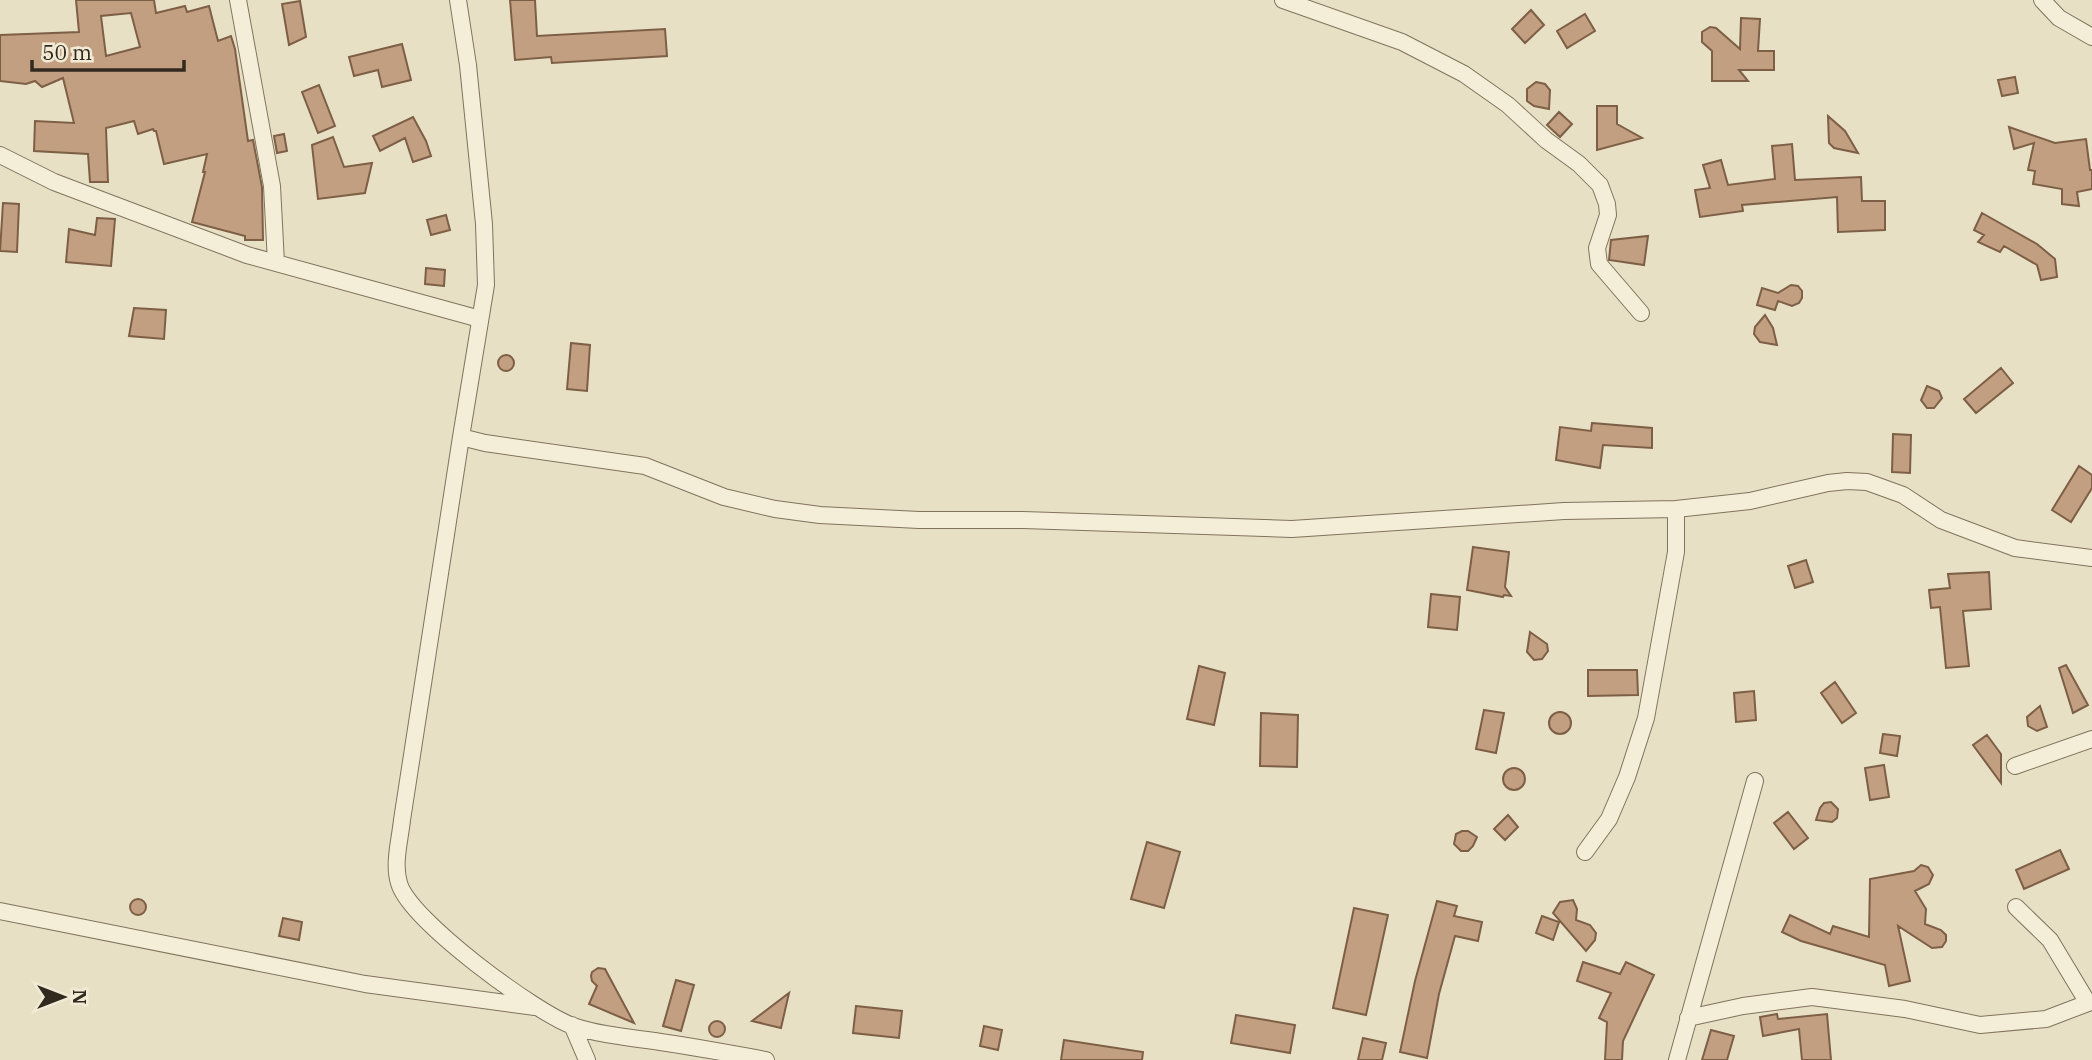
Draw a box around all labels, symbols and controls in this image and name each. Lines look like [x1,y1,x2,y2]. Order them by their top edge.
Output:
scale bar [32,28,184,72]
text: 50 m [42,38,92,66]
north arrow [28,962,98,1032]
text: N [68,989,92,1005]

